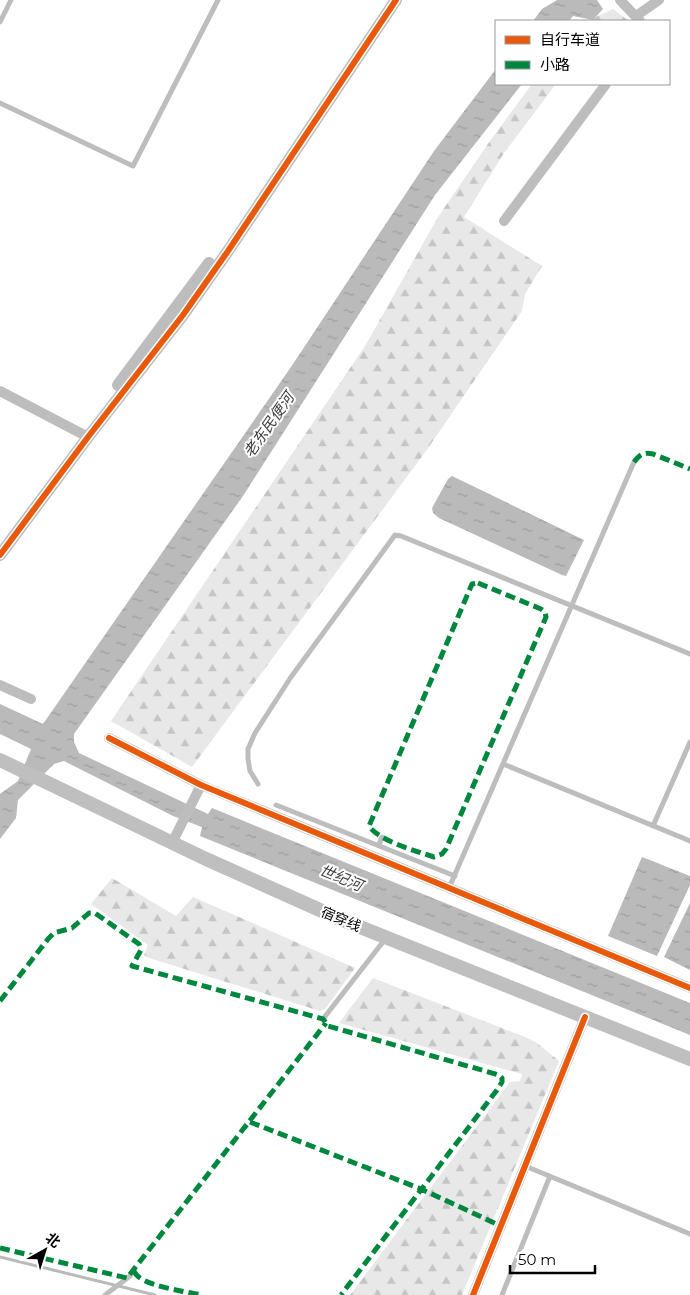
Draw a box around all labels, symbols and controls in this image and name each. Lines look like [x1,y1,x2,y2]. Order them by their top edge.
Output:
legend [495,20,670,85]
text: 自行车道 [540,30,600,49]
text: 小路 [540,55,570,74]
water label: 老东民便河 [239,386,300,461]
water label: 世纪河 [317,860,368,896]
street label: 宿穿线 [318,903,364,935]
north arrow [20,1225,70,1275]
text: 北 [42,1228,64,1251]
scale bar [510,1242,595,1274]
text: 50 m [518,1250,556,1269]

